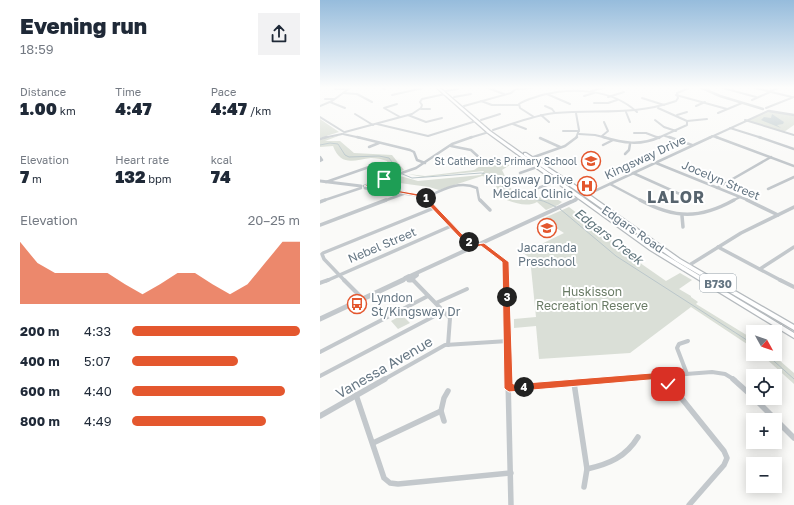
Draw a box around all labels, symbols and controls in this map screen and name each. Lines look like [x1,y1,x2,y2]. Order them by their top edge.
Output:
text: Evening run [20,12,147,39]
button: share [258,13,300,55]
text: 18:59 [20,41,54,57]
text: Distance [20,85,66,98]
text: Time [115,85,141,98]
text: Pace [211,85,236,98]
text: 1.00 [20,98,57,119]
text: 4:47 [115,98,152,119]
text: 4:47 [211,98,247,119]
text: km [57,104,76,117]
text: /km [247,104,271,117]
street label: Kingsway Drive [602,132,688,182]
school or university icon: St Catherine's Primary School [580,150,602,172]
text: Elevation [20,153,69,166]
text: Heart rate [115,153,169,166]
text: kcal [211,153,232,166]
place label: St Catherine's Primary School [434,155,577,167]
street label: Jocelyn Street [680,157,763,203]
pin [367,162,401,196]
text: 7 [20,166,29,187]
text: 132 [115,166,146,187]
text: 74 [211,166,231,187]
icon: arrive [373,168,395,190]
text: m [29,172,42,185]
text: bpm [146,172,172,185]
place label: Kingsway Drive Medical Clinic [485,172,573,201]
hospital icon: Kingsway Drive Medical Clinic [576,175,598,197]
district label: LALOR [647,187,705,207]
pin: 1 [416,188,436,208]
text: 1 [423,191,429,204]
street label: Edgars Road [599,202,667,256]
water label: Edgars Creek [572,204,648,269]
text: Elevation [20,212,78,228]
text: 20–25 m [248,212,300,228]
school or university icon: Jacaranda Preschool [536,217,558,239]
street label: Nebel Street [346,224,419,266]
pin: 2 [459,232,479,252]
text: 2 [466,235,472,248]
place label: Jacaranda Preschool [517,240,577,269]
road number: B730 [700,274,736,292]
park label: Huskisson Recreation Reserve [536,284,648,313]
pin: 3 [497,287,517,307]
place label: Lyndon St/Kingsway Dr [371,290,461,319]
text: 3 [504,290,510,303]
bus stop icon: Lyndon St/Kingsway Dr [346,293,368,315]
text: 200 m [20,323,59,339]
text: 4:33 [84,323,111,339]
north arrow [746,325,782,361]
map controls [746,325,782,493]
street label: Vanessa Avenue [333,332,435,402]
text: 400 m [20,353,60,369]
text: 5:07 [84,353,110,369]
pin [651,367,685,401]
button: locate [746,369,782,405]
icon: check [657,373,679,395]
pin: 4 [514,377,534,397]
text: 4 [521,380,527,393]
text: 600 m [20,383,60,399]
text: 4:40 [84,383,112,399]
text: 800 m [20,413,60,429]
text: 4:49 [84,413,112,429]
button: + [746,413,782,449]
button: − [746,457,782,493]

